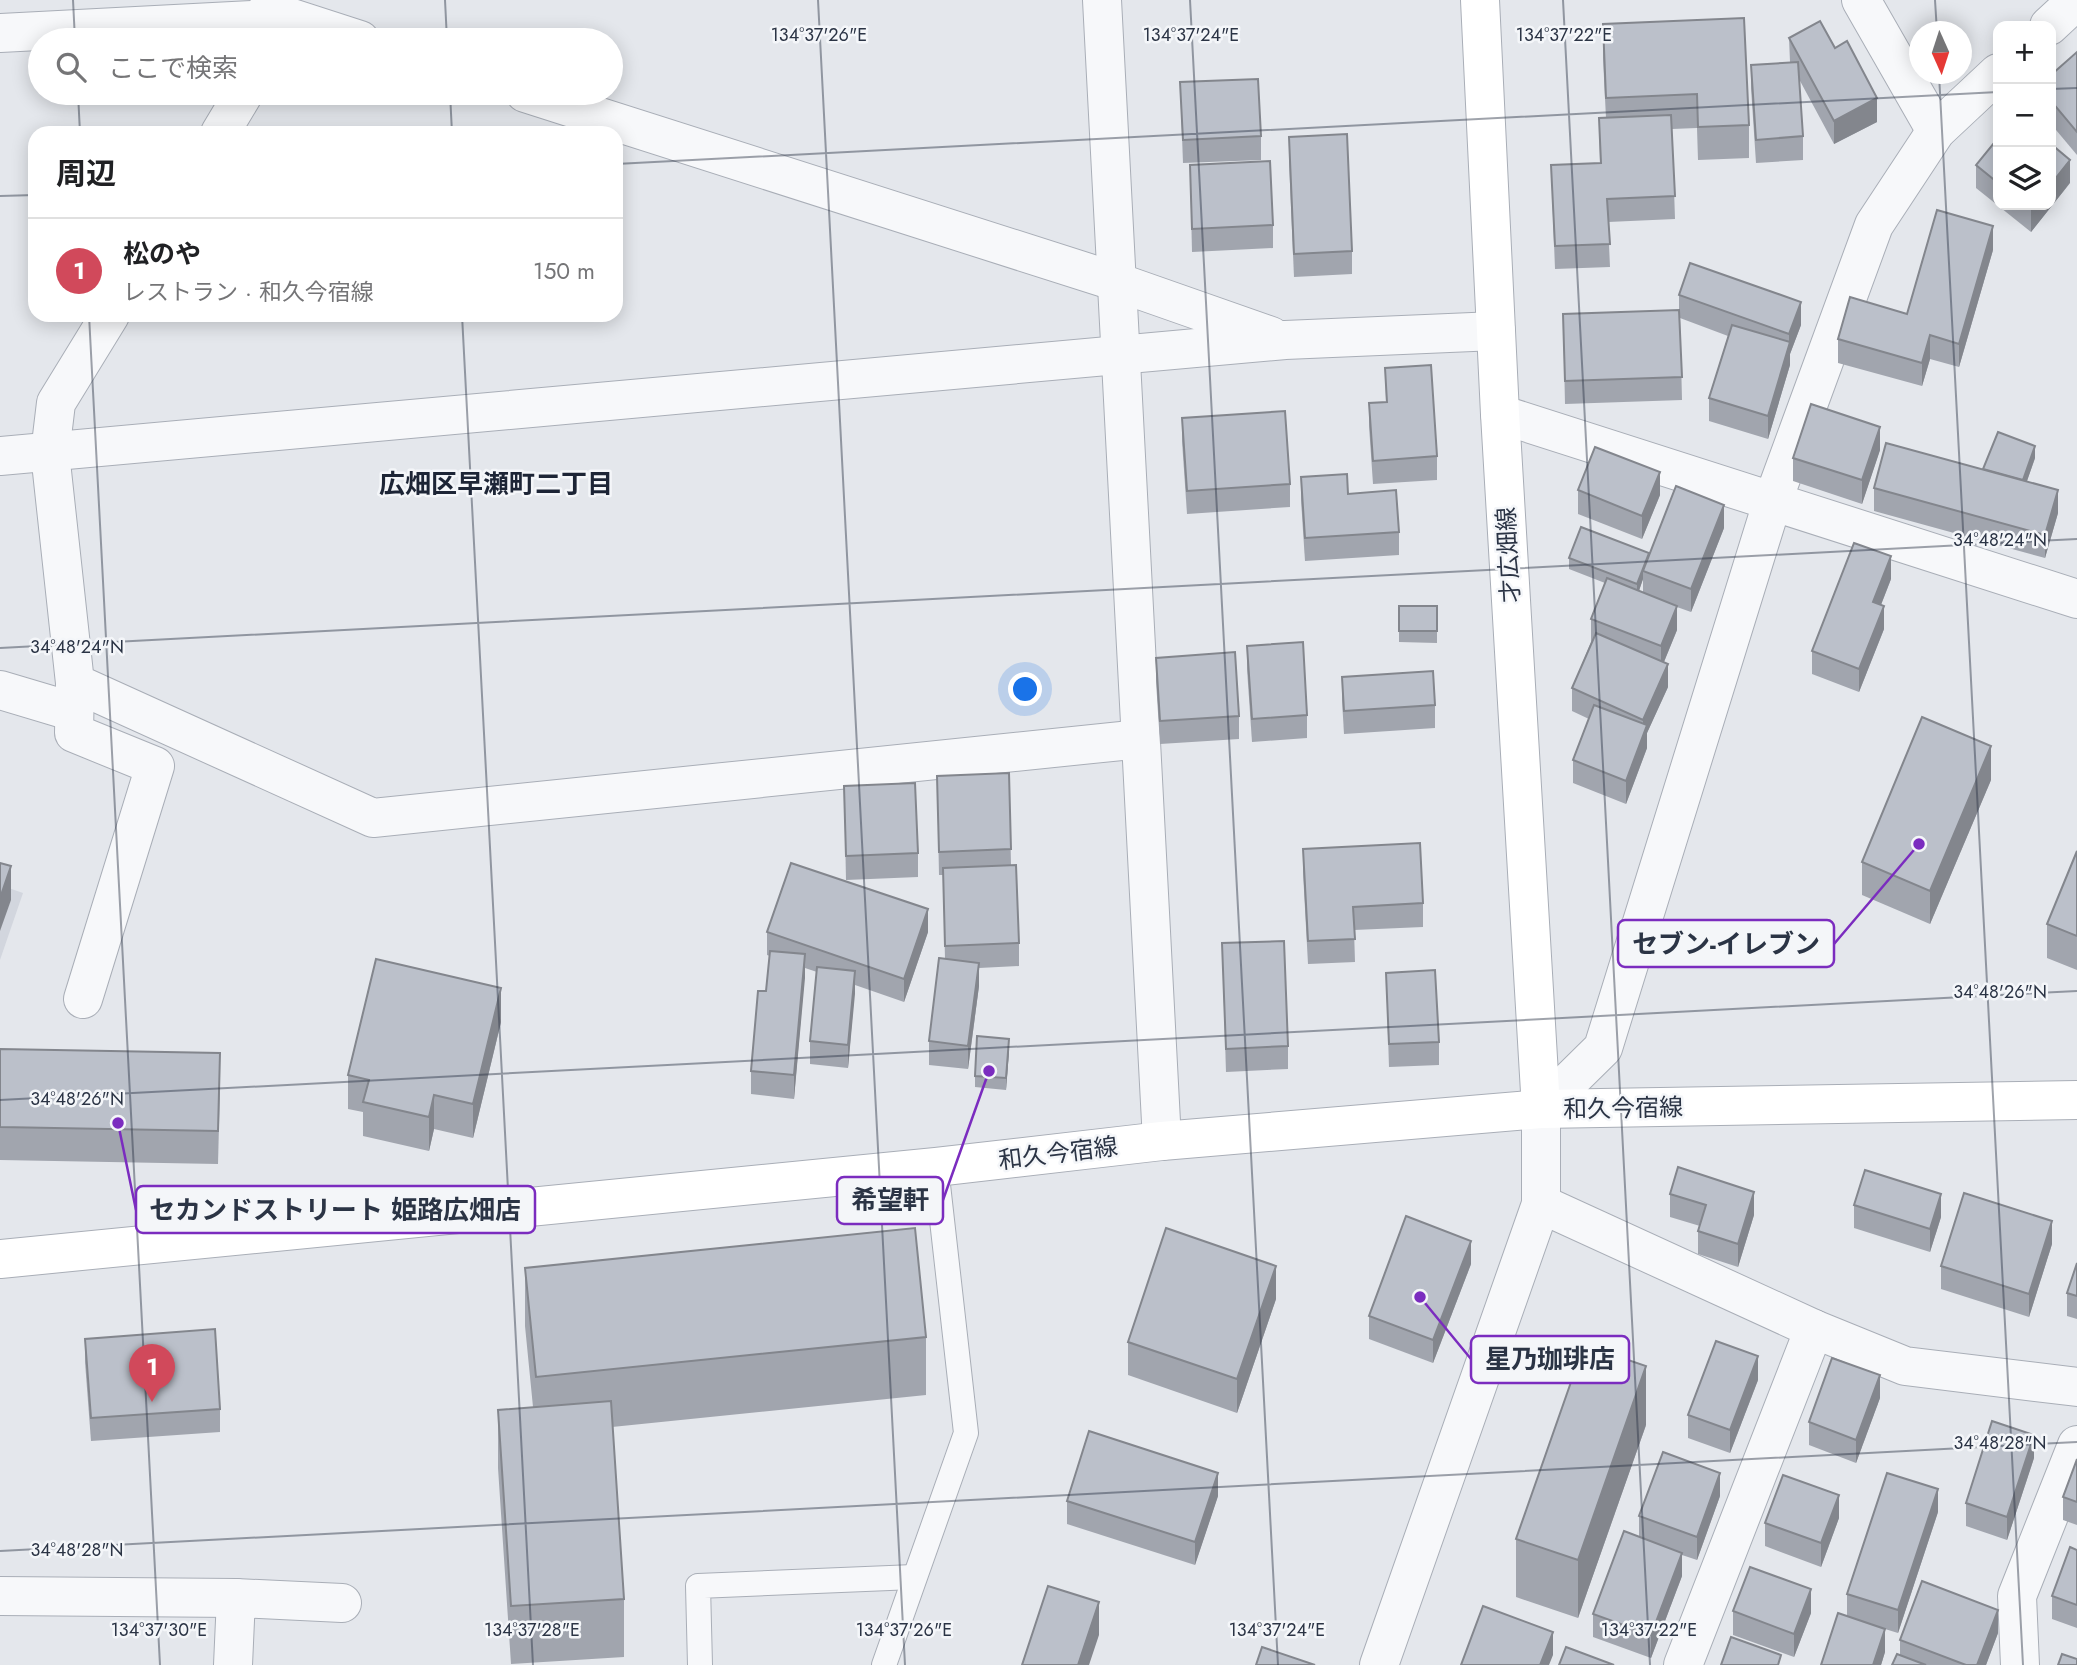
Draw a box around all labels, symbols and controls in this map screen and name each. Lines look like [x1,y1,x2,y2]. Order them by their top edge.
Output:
north arrow [1909,21,1972,84]
map controls [1993,21,2056,210]
button: + [1993,21,2056,84]
text: 134°37'26"E [771,22,867,48]
text: 134°37'24"E [1143,22,1239,48]
text: 134°37'22"E [1516,22,1612,48]
search box [28,28,623,105]
icon: search [52,48,90,86]
text: ここで検索 [108,49,238,87]
button: − [1993,84,2056,147]
button: layers [1993,147,2056,210]
text: 周辺 [56,152,116,195]
text: 松のや [123,235,201,273]
text: 1 [73,254,85,288]
text: 150 m [533,254,595,288]
text: レストラン · 和久今宿線 [123,275,374,309]
district label: 広畑区早瀬町二丁目 [379,465,613,503]
street label: 才広畑線 [1488,506,1528,604]
text: 34°48'24"N [1953,527,2047,553]
text: 34°48'24"N [30,634,124,660]
your location [1008,672,1042,706]
callout: セブン-イレブン [1618,920,1834,967]
text: セブン-イレブン [1632,925,1820,963]
text: 34°48'26"N [1953,979,2047,1005]
text: 34°48'26"N [30,1086,124,1112]
street label: 和久今宿線 [1563,1089,1683,1127]
street label: 和久今宿線 [996,1128,1120,1178]
callout: 希望軒 [837,1177,943,1224]
text: 希望軒 [851,1181,929,1219]
callout: セカンドストリート 姫路広畑店 [136,1186,535,1233]
text: セカンドストリート 姫路広畑店 [149,1191,521,1229]
callout: 星乃珈琲店 [1471,1336,1629,1383]
text: 星乃珈琲店 [1485,1340,1615,1378]
pin: 1 [129,1344,175,1402]
text: 34°48'28"N [1953,1430,2047,1456]
text: 34°48'28"N [30,1537,124,1563]
text: 134°37'30"E [111,1617,207,1643]
text: 134°37'28"E [484,1617,580,1643]
text: 134°37'26"E [856,1617,952,1643]
text: 134°37'24"E [1229,1617,1325,1643]
text: 134°37'22"E [1601,1617,1697,1643]

